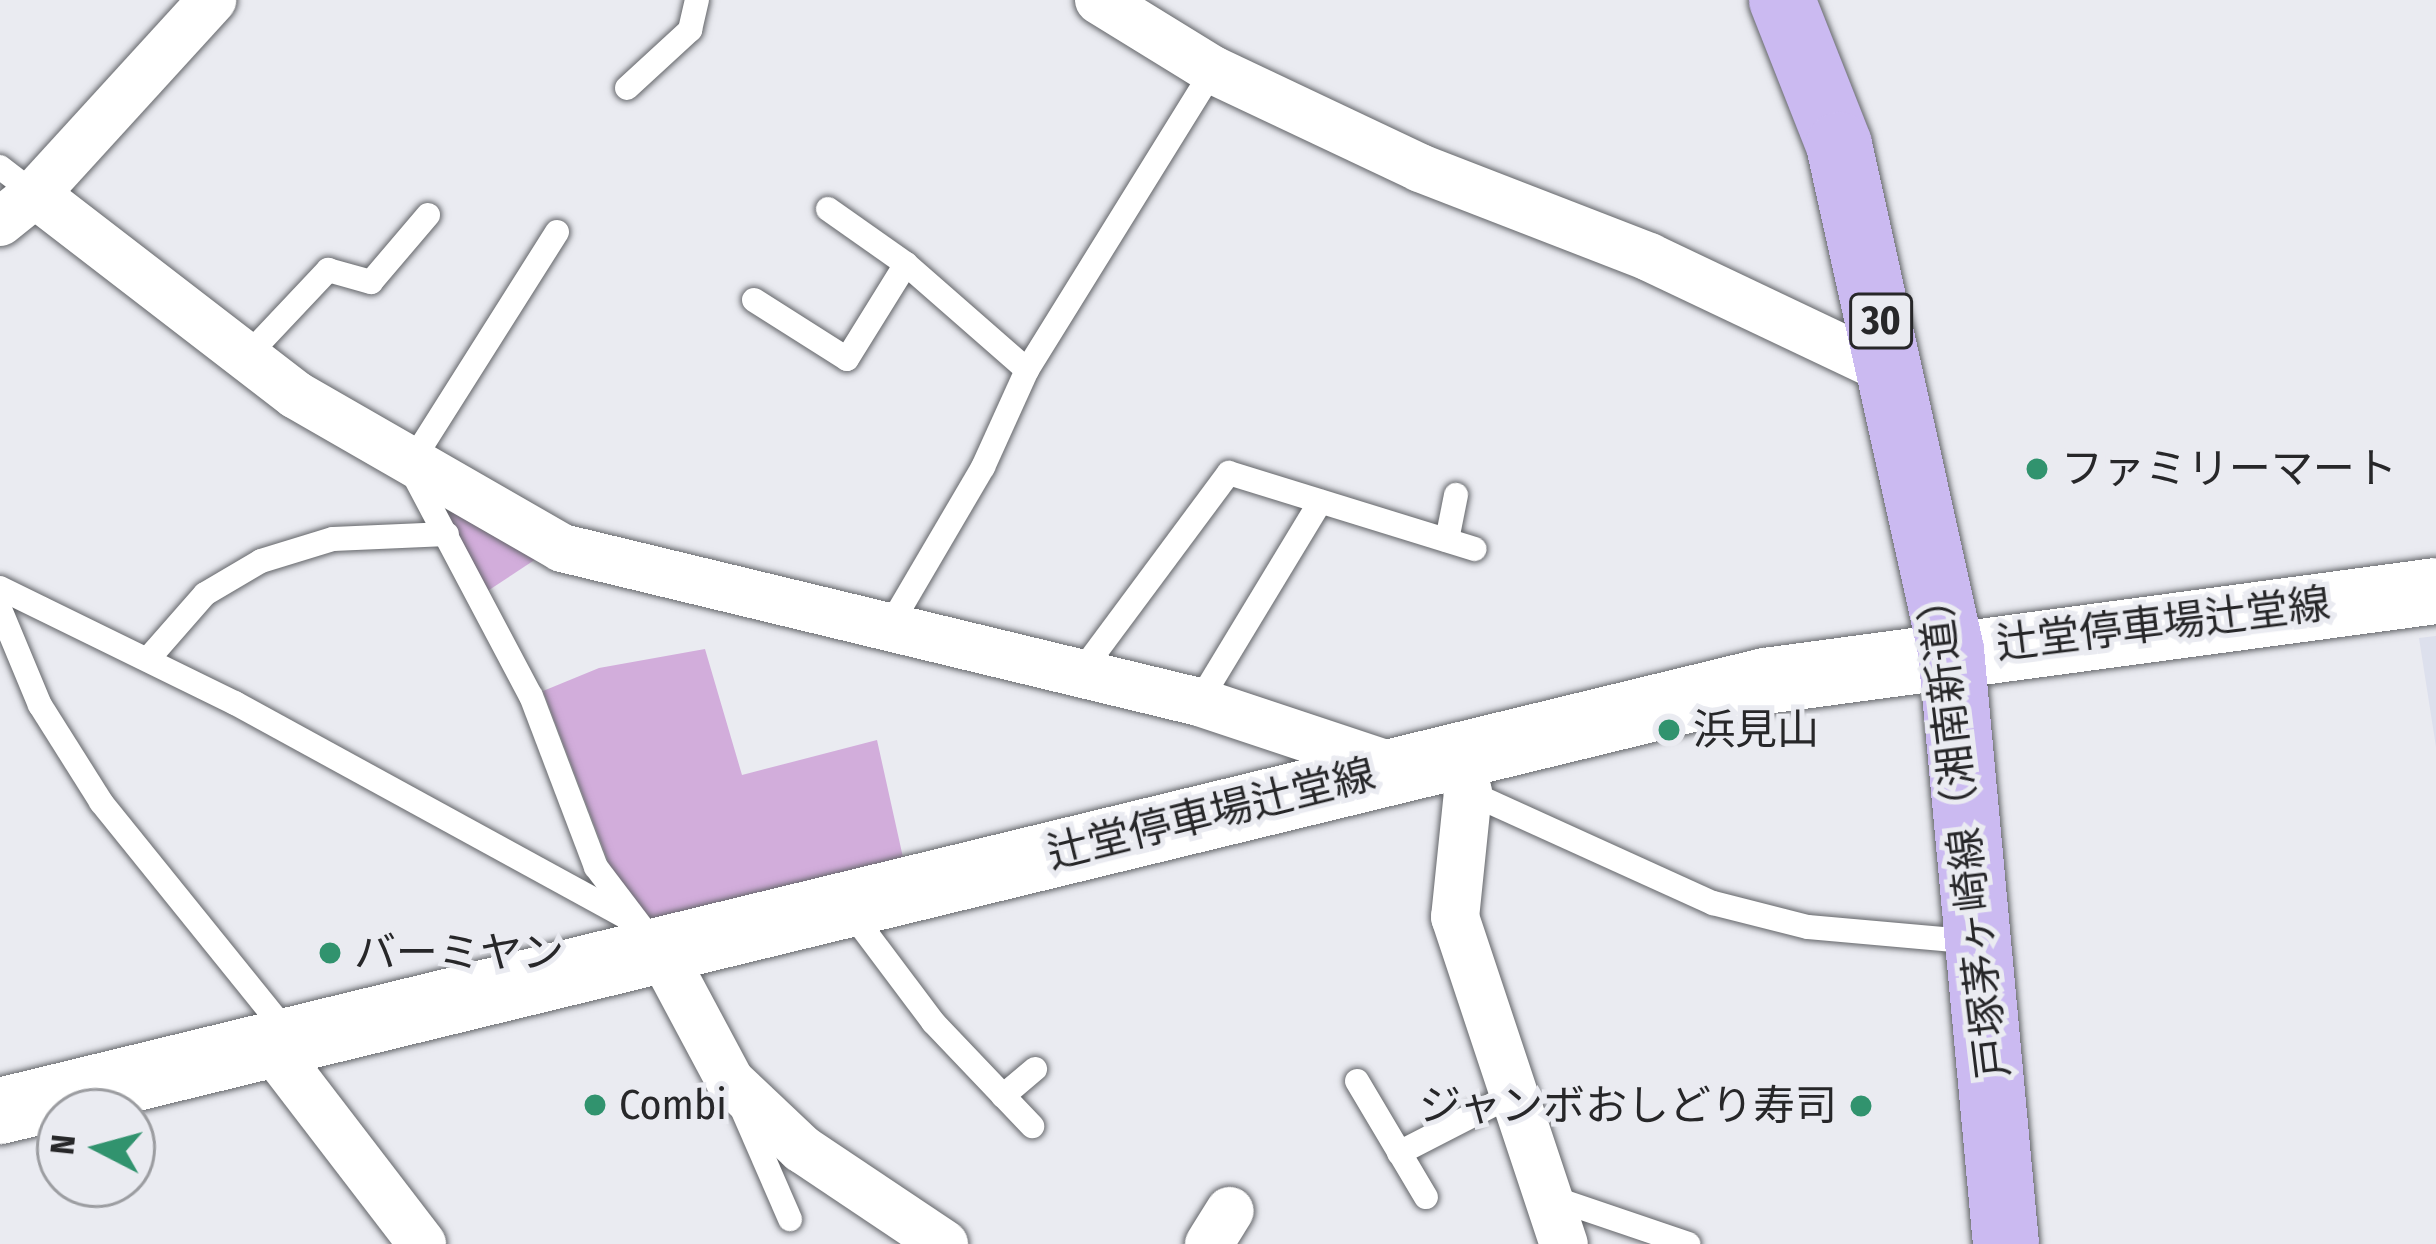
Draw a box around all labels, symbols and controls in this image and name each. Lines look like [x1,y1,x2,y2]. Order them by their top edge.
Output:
road number: 30 [1848,288,1914,354]
place label: ファミリーマート [2061,444,2397,494]
marker: ファミリーマート [2024,456,2050,482]
street label: 戸塚茅ヶ崎線（湘南新道） [1908,575,2020,1081]
street label: 辻堂停車場辻堂線 [1993,579,2333,669]
place label: 浜見山 [1693,705,1819,755]
marker: 浜見山 [1656,717,1682,743]
street label: 辻堂停車場辻堂線 [1042,749,1380,879]
place label: バーミヤン [354,928,564,978]
marker: バーミヤン [317,940,343,966]
place label: Combi [619,1080,727,1130]
place label: ジャンボおしどり寿司 [1417,1081,1837,1131]
north arrow [36,1088,156,1208]
marker: Combi [582,1092,608,1118]
marker: ジャンボおしどり寿司 [1848,1093,1874,1119]
text: N [42,1133,84,1156]

